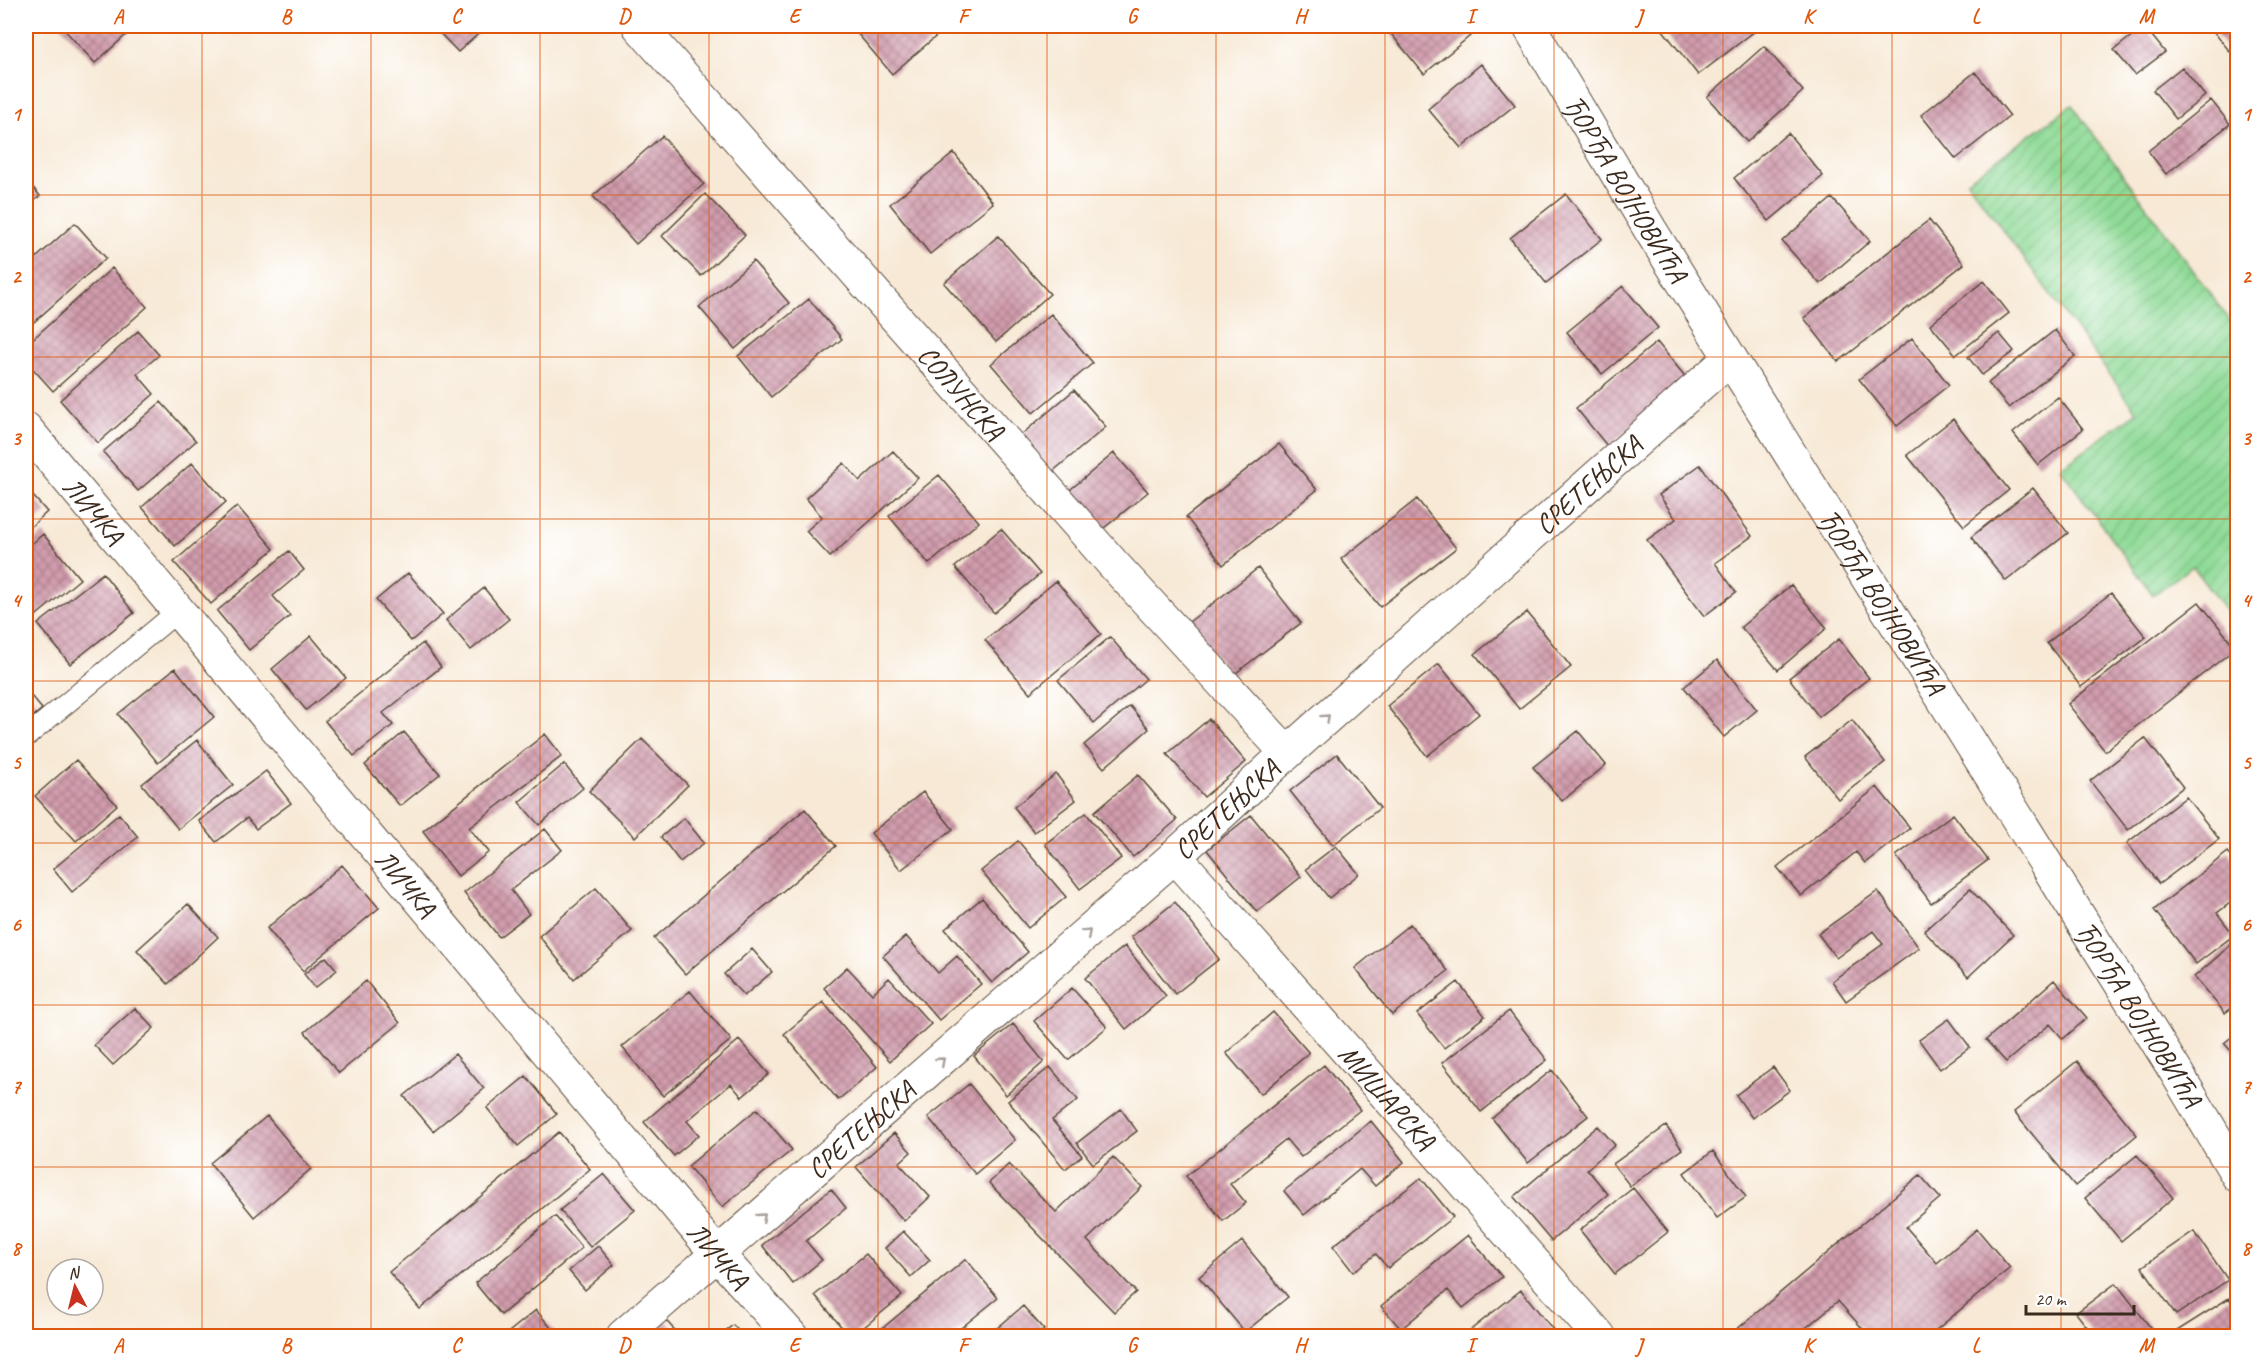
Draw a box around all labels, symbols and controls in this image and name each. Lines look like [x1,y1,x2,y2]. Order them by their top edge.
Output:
text: A [113,4,125,29]
text: B [281,4,293,29]
text: C [451,4,463,29]
text: D [618,4,632,29]
text: E [789,4,803,29]
text: F [958,4,972,29]
text: G [1127,4,1140,29]
text: H [1294,4,1309,29]
text: I [1466,4,1479,29]
text: J [1634,4,1646,29]
text: K [1803,4,1817,29]
text: L [1972,4,1982,29]
text: M [2139,4,2156,29]
street label: ЂОРЂА ВОЈНОВИЋА [1556,88,1696,290]
text: 1 [12,102,23,127]
text: 1 [2242,102,2253,127]
text: 2 [12,264,23,289]
text: 2 [2242,264,2253,289]
street label: СОЛУНСКА [910,338,1013,448]
text: 3 [12,426,23,451]
text: 3 [2242,426,2253,451]
street label: СРЕТЕЊСКА [1527,427,1651,542]
street label: ЛИЧКА [55,470,133,552]
street label: ЂОРЂА ВОЈНОВИЋА [1811,502,1954,702]
text: 4 [12,588,24,613]
text: 4 [2242,588,2254,613]
one-way arrow [1319,714,1330,725]
text: 5 [12,750,23,775]
street label: СРЕТЕЊСКА [1166,750,1288,867]
text: 5 [2242,750,2253,775]
street label: ЛИЧКА [368,842,445,925]
text: 6 [11,912,22,937]
text: 6 [2241,912,2252,937]
street label: ЂОРЂА ВОЈНОВИЋА [2068,914,2211,1115]
one-way arrow [1081,929,1091,940]
street label: МИШАРСКА [1331,1037,1444,1158]
one-way arrow [934,1057,945,1068]
street label: СРЕТЕЊСКА [800,1072,924,1186]
text: 7 [12,1074,23,1099]
text: 7 [2242,1074,2253,1099]
one-way arrow [755,1213,766,1224]
street label: ЛИЧКА [680,1215,757,1297]
text: 8 [12,1236,24,1261]
text: 8 [2242,1236,2254,1261]
north arrow [45,1257,105,1317]
text: N [67,1262,82,1284]
scale bar [2026,1278,2134,1316]
text: 20 m [2035,1288,2068,1310]
text: A [113,1333,125,1358]
text: B [281,1333,293,1358]
text: C [451,1333,463,1358]
text: D [618,1333,632,1358]
text: E [789,1333,803,1358]
text: F [958,1333,972,1358]
text: G [1127,1333,1140,1358]
text: H [1294,1333,1309,1358]
text: I [1466,1333,1479,1358]
text: J [1634,1333,1646,1358]
text: K [1803,1333,1817,1358]
text: L [1972,1333,1982,1358]
text: M [2139,1333,2156,1358]

